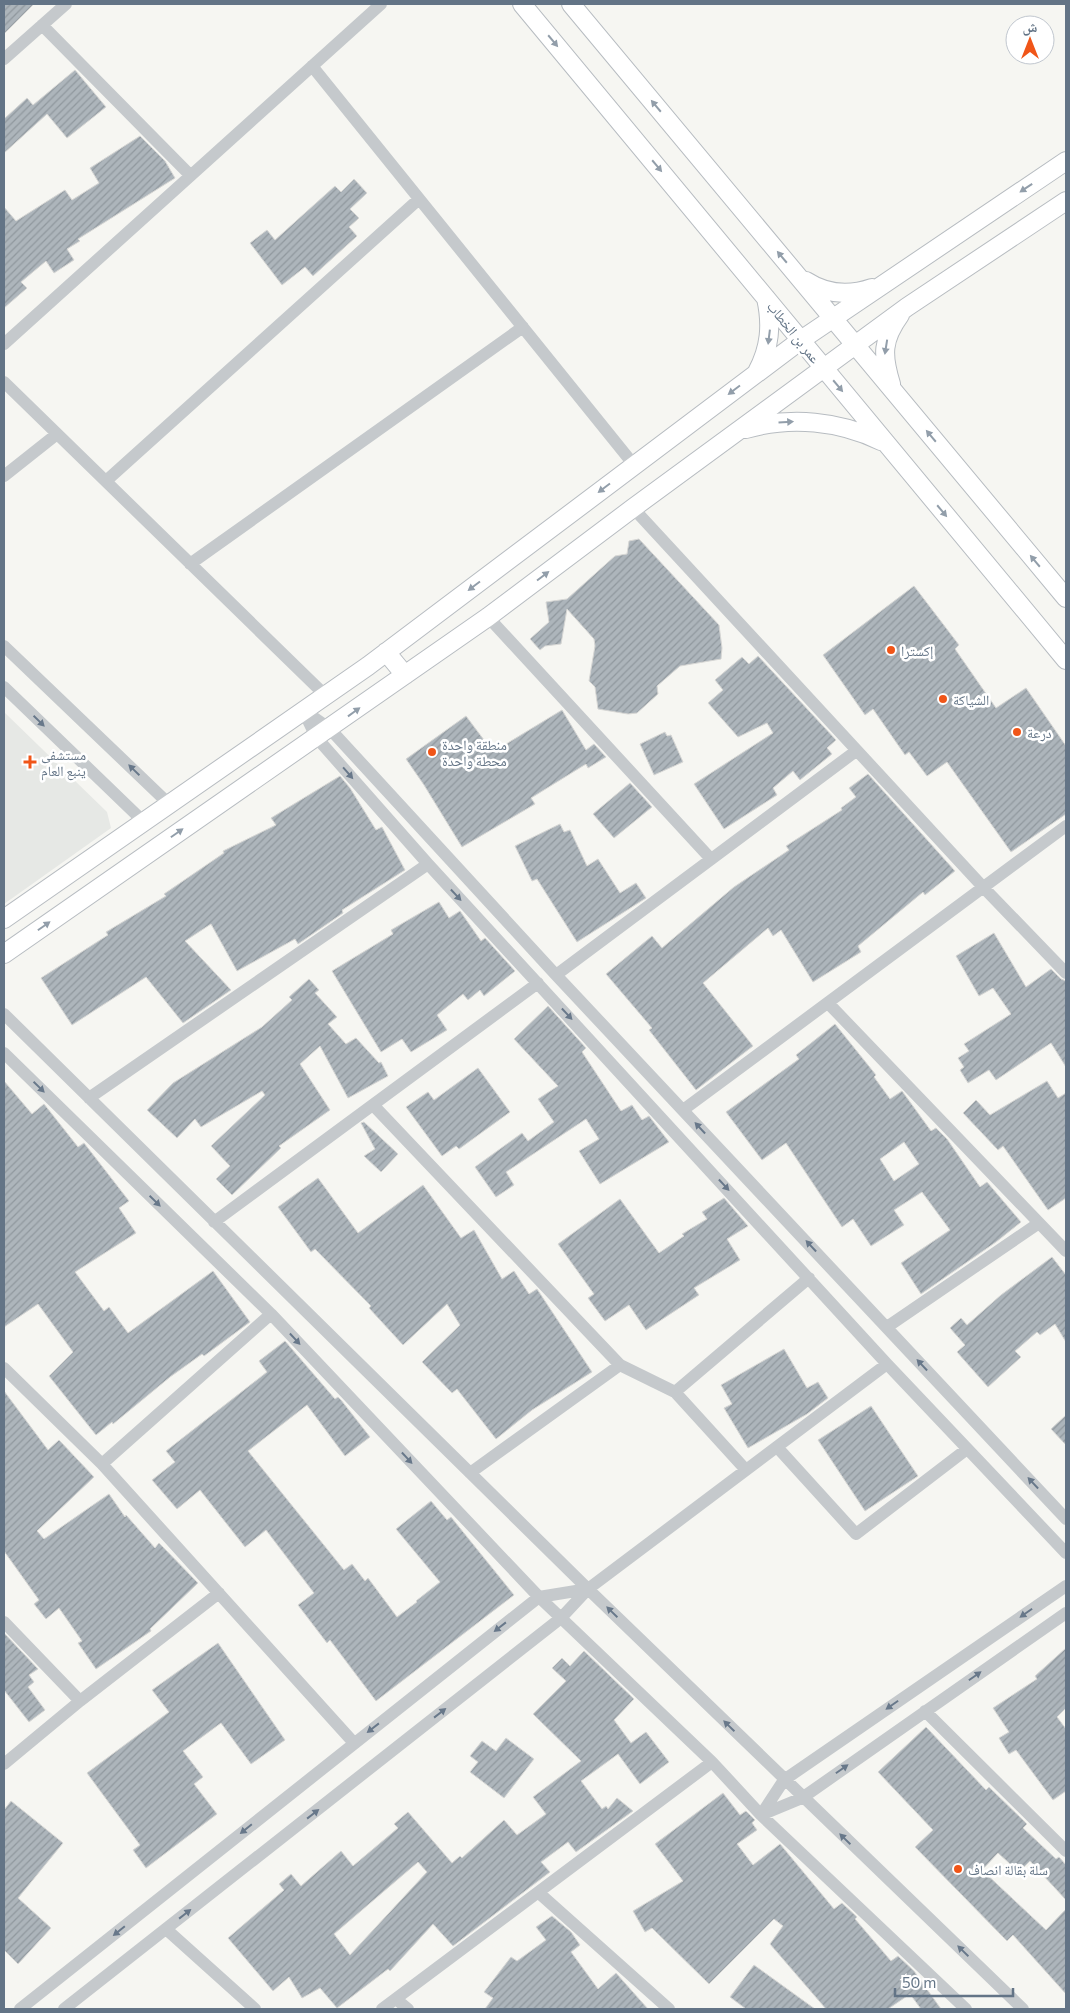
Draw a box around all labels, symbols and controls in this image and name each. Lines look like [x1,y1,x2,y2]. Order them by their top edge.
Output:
north arrow [1005,15,1055,65]
text: ش [1023,18,1038,36]
one-way arrow [547,35,559,47]
one-way arrow [650,100,662,112]
one-way arrow [651,160,662,173]
one-way arrow [1019,183,1032,193]
one-way arrow [777,251,788,264]
street label: عمر بن الخطاب [763,298,824,367]
one-way arrow [765,329,773,345]
one-way arrow [882,339,890,355]
one-way arrow [833,379,844,392]
one-way arrow [728,385,741,396]
one-way arrow [778,418,794,426]
one-way arrow [926,430,937,442]
one-way arrow [597,483,611,493]
one-way arrow [937,504,948,517]
one-way arrow [1030,555,1041,567]
one-way arrow [536,571,550,581]
one-way arrow [468,580,481,591]
place label: إكسترا [901,642,933,660]
marker: إكسترا [885,644,897,656]
place label: الشياكة [953,691,989,708]
marker: الشياكة [937,693,949,705]
one-way arrow [347,707,361,717]
one-way arrow [33,715,45,727]
place label: درعة [1027,724,1052,742]
marker: درعة [1011,726,1023,738]
place label: منطقة واحدة محطة واحدة [442,736,507,770]
place label: مستشفى ينبع العام [41,746,86,781]
marker: منطقة واحدة محطة واحدة [426,746,438,758]
marker: مستشفى ينبع العام [23,755,37,769]
one-way arrow [128,764,140,776]
one-way arrow [342,767,354,779]
one-way arrow [170,828,184,838]
one-way arrow [450,888,462,900]
one-way arrow [37,921,51,931]
one-way arrow [561,1007,573,1019]
one-way arrow [32,1081,44,1093]
one-way arrow [694,1122,706,1134]
one-way arrow [718,1179,730,1191]
one-way arrow [149,1194,161,1206]
one-way arrow [805,1241,817,1253]
one-way arrow [289,1333,301,1345]
one-way arrow [916,1359,928,1371]
one-way arrow [401,1451,413,1463]
one-way arrow [1027,1478,1039,1490]
one-way arrow [606,1607,618,1619]
one-way arrow [1019,1608,1033,1618]
one-way arrow [494,1622,507,1633]
one-way arrow [968,1671,982,1681]
one-way arrow [886,1701,899,1710]
one-way arrow [434,1708,447,1718]
one-way arrow [723,1720,735,1732]
one-way arrow [367,1723,380,1734]
one-way arrow [835,1764,848,1775]
one-way arrow [306,1808,319,1819]
one-way arrow [240,1824,253,1835]
one-way arrow [840,1833,852,1845]
place label: سلة بقالة انصاف [968,1861,1048,1878]
marker: سلة بقالة انصاف [952,1863,964,1875]
one-way arrow [178,1909,192,1919]
one-way arrow [113,1925,126,1936]
one-way arrow [957,1945,969,1957]
scale bar [895,1966,1012,1998]
text: 50 m [902,1973,936,1991]

